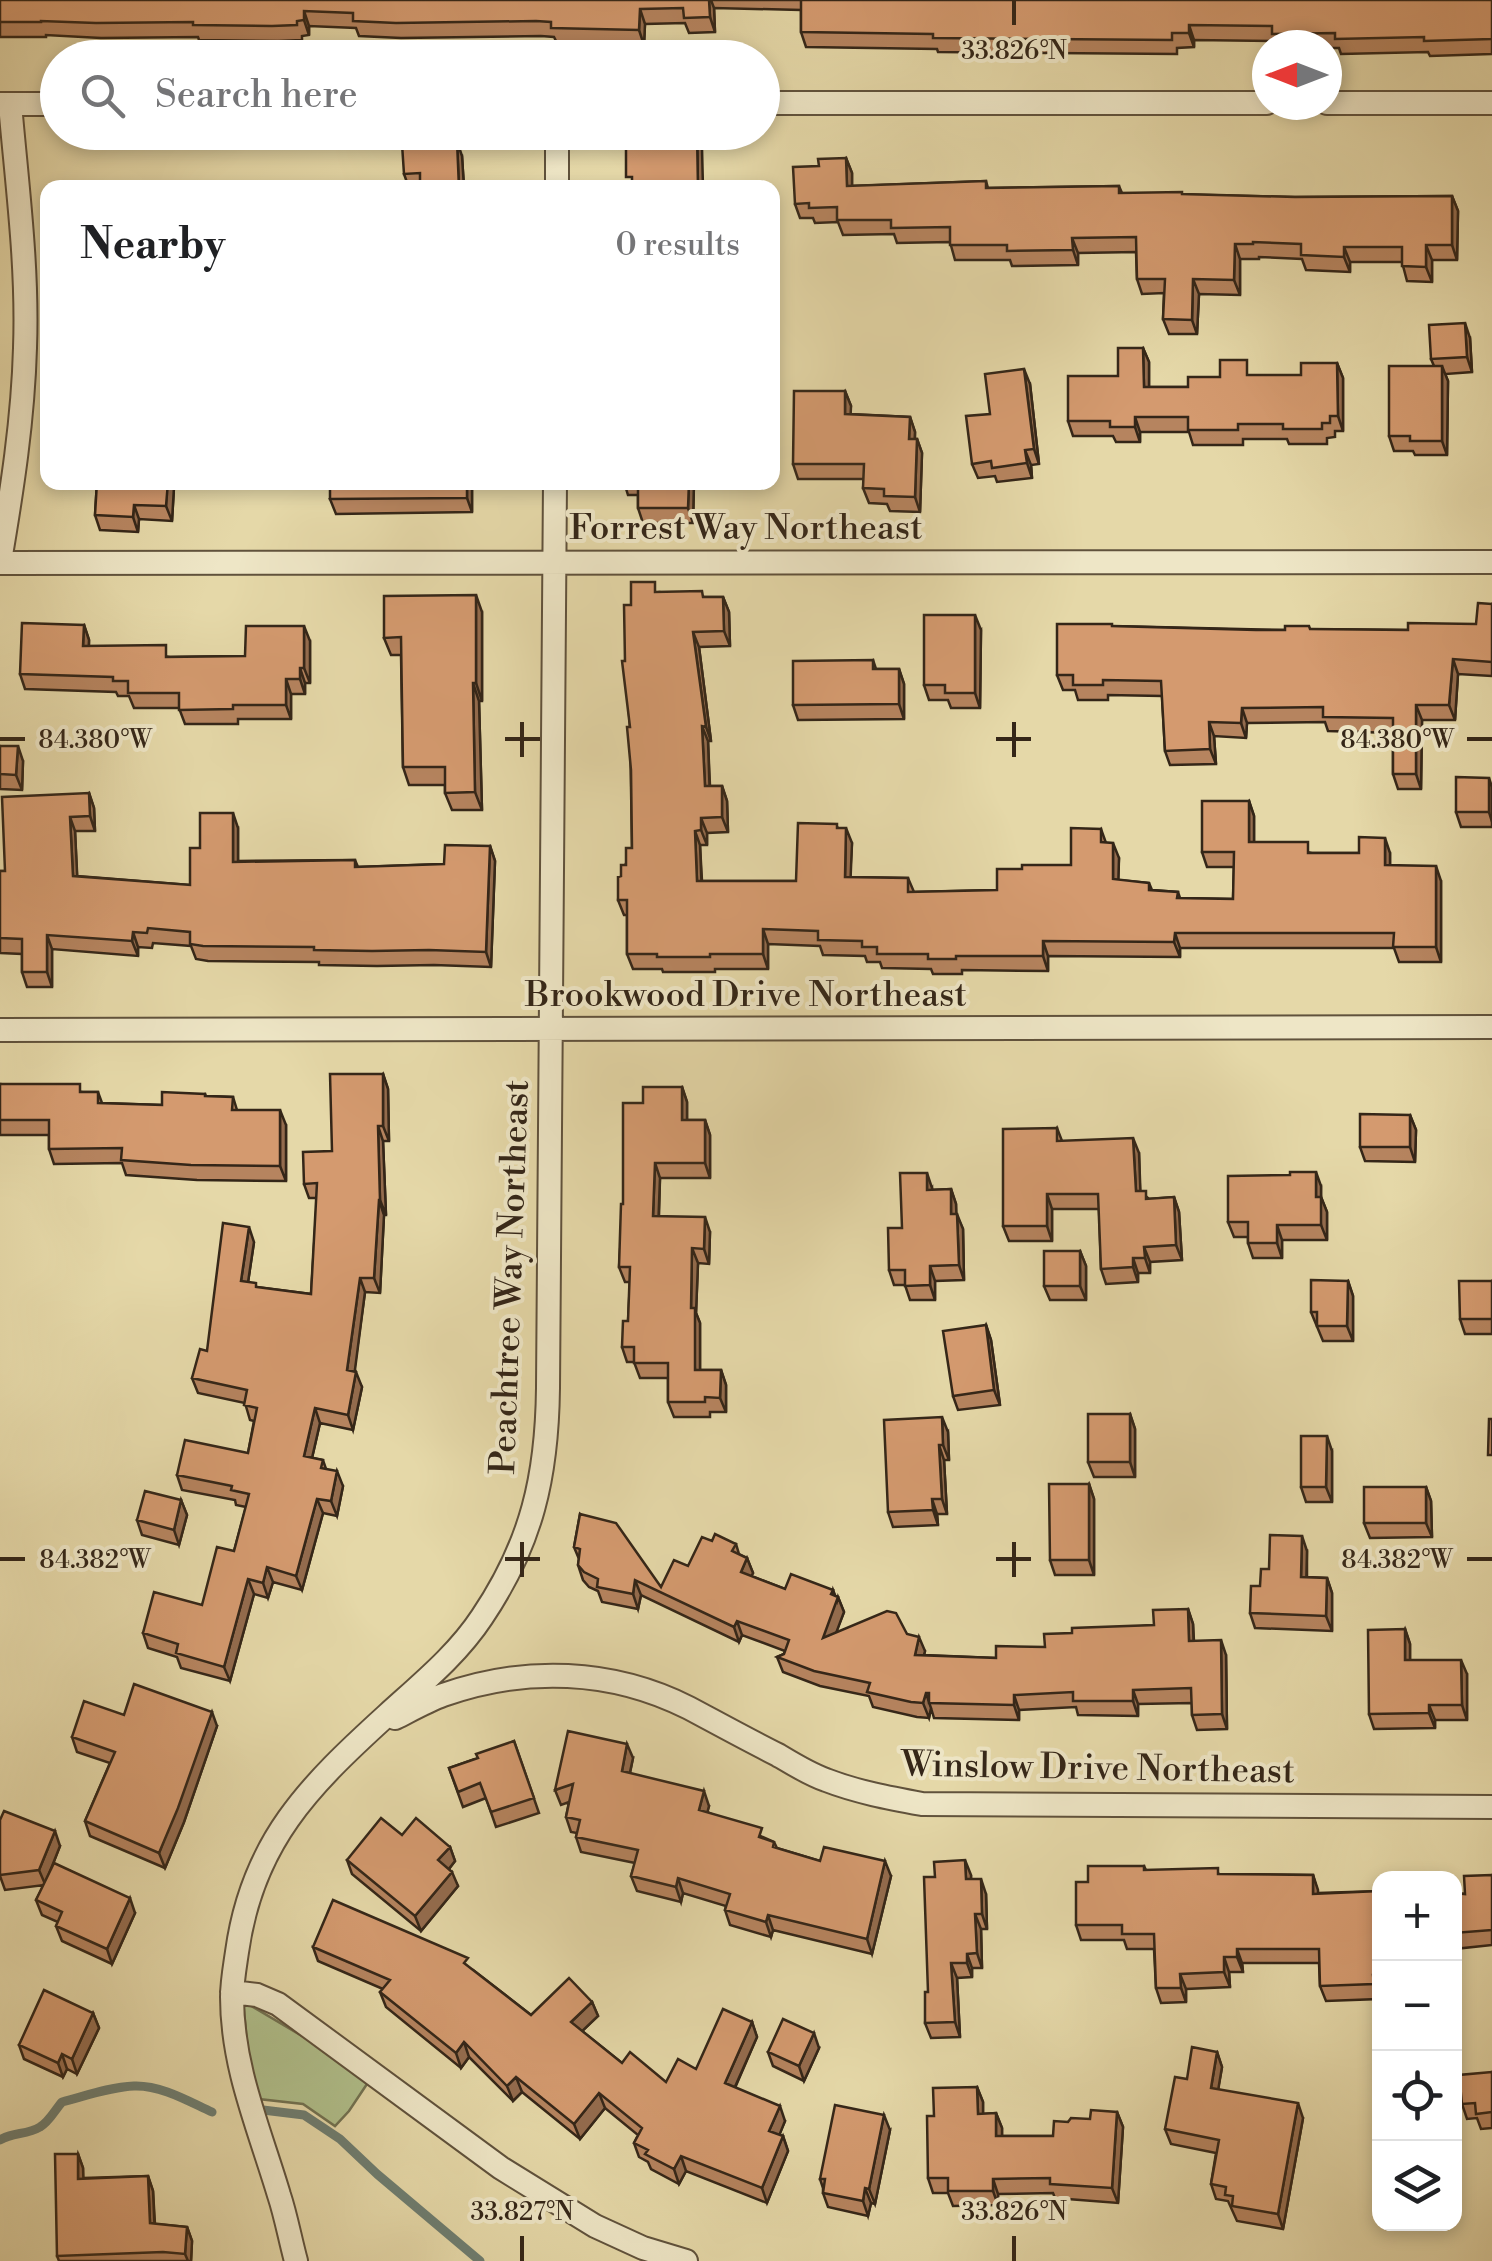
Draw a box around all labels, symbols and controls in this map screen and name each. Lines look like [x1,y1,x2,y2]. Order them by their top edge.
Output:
north arrow [1252,30,1342,120]
text: 33.826°N [961,36,1067,67]
search box [40,40,780,150]
icon: search [75,68,130,123]
text: Search here [155,72,358,119]
text: Nearby [80,219,225,272]
text: 0 results [615,225,740,265]
street label: Forrest Way Northeast [569,507,923,550]
text: 84.380°W [38,725,153,756]
text: 84.380°W [1340,725,1455,756]
street label: Brookwood Drive Northeast [524,974,967,1017]
street label: Peachtree Way Northeast [482,1079,539,1475]
text: 84.382°W [39,1545,152,1576]
text: 84.382°W [1341,1545,1454,1576]
street label: Winslow Drive Northeast [900,1744,1295,1793]
map controls [1372,1871,1462,2231]
button: + [1372,1871,1462,1961]
button: − [1372,1961,1462,2051]
button: locate [1372,2051,1462,2141]
button: layers [1372,2141,1462,2231]
text: 33.827°N [470,2197,574,2228]
text: 33.826°N [961,2197,1067,2228]

